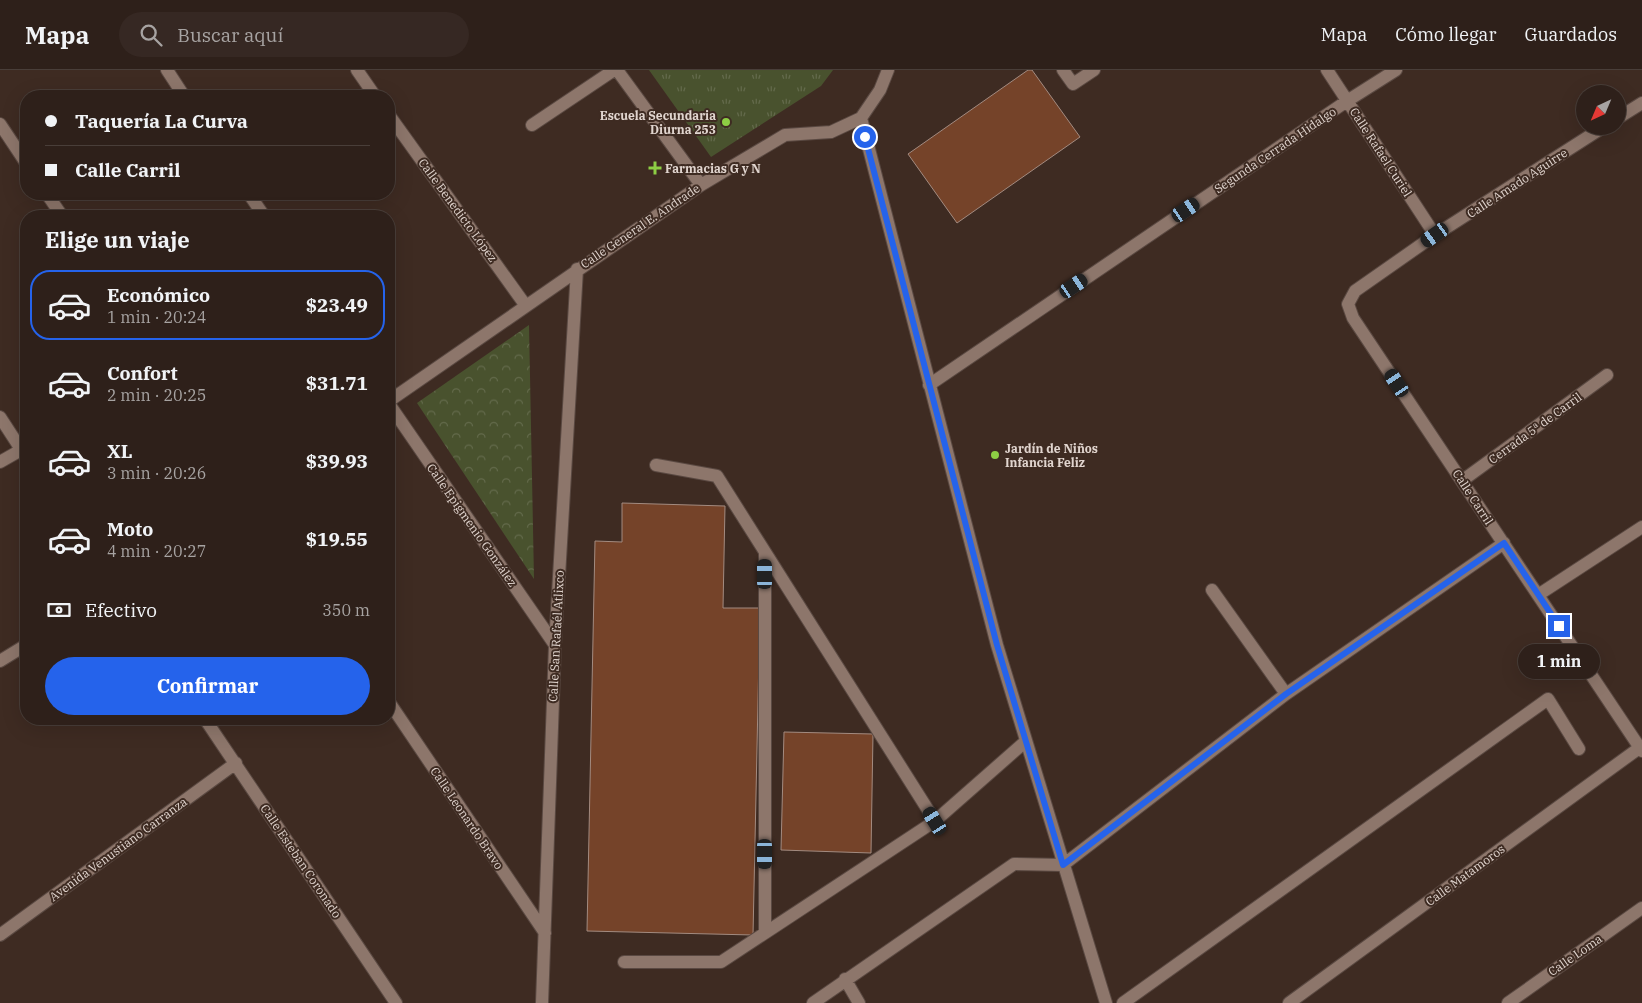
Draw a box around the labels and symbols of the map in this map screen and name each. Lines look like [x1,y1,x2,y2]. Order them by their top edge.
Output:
north arrow [1576,85,1626,135]
street label: Segunda Cerrada Hidalgo [1211,104,1339,196]
street label: Calle Rafael Curiel [1347,105,1416,200]
place label: Escuela Secundaria Diurna 253 [600,108,716,137]
marker: Escuela Secundaria Diurna 253 [720,116,732,128]
route start [854,126,876,148]
street label: Calle Amado Aguirre [1464,145,1570,221]
street label: Calle Benedicto López [415,155,501,265]
place label: Farmacias G y N [665,161,761,176]
marker: Farmacias G y N [649,162,661,174]
street label: Calle General E. Andrade [578,180,702,272]
car [1169,195,1202,225]
car [1418,220,1451,250]
car [1057,271,1090,301]
car [1382,366,1411,400]
street label: Cerrada 5ª de Carril [1486,389,1585,467]
place label: Jardín de Niños Infancia Feliz [1005,441,1098,470]
marker: Jardín de Niños Infancia Feliz [989,449,1001,461]
street label: Calle Epigmenio González [424,461,520,589]
street label: Calle Carril [1450,467,1497,528]
car [757,559,772,589]
street label: Calle San Rafaél Atlixco [545,570,567,702]
route end [1548,615,1570,637]
callout: 1 min [1518,644,1600,678]
street label: Calle Leonardo Bravo [427,764,507,872]
street label: Avenida Venustiano Carranza [46,794,190,904]
street label: Calle Esteban Coronado [257,801,345,921]
car [920,804,949,838]
car [757,839,772,869]
street label: Calle Matamoros [1422,841,1508,909]
street label: Calle Loma [1545,931,1605,979]

